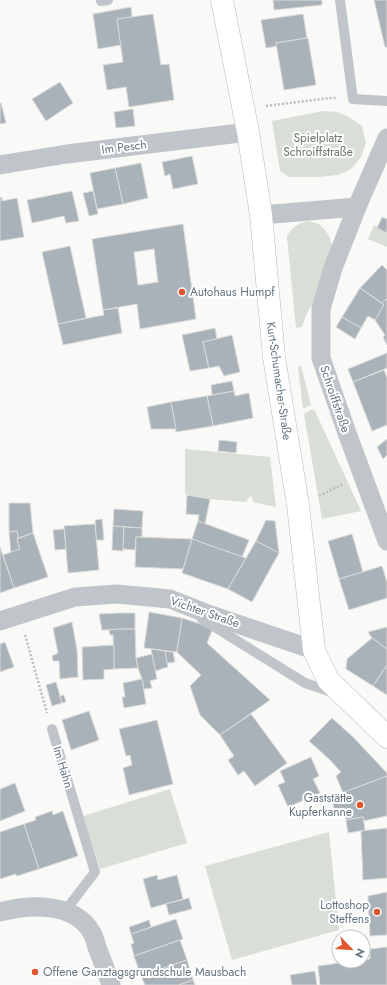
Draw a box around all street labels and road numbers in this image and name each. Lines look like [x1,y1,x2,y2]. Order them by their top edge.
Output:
street label: Im Pesch [100,135,148,159]
street label: Kurt-Schumacher-Straße [262,321,296,441]
street label: Schroiffstraße [315,363,355,435]
street label: Vichter Straße [168,592,242,632]
street label: Im Hahn [48,744,78,790]

